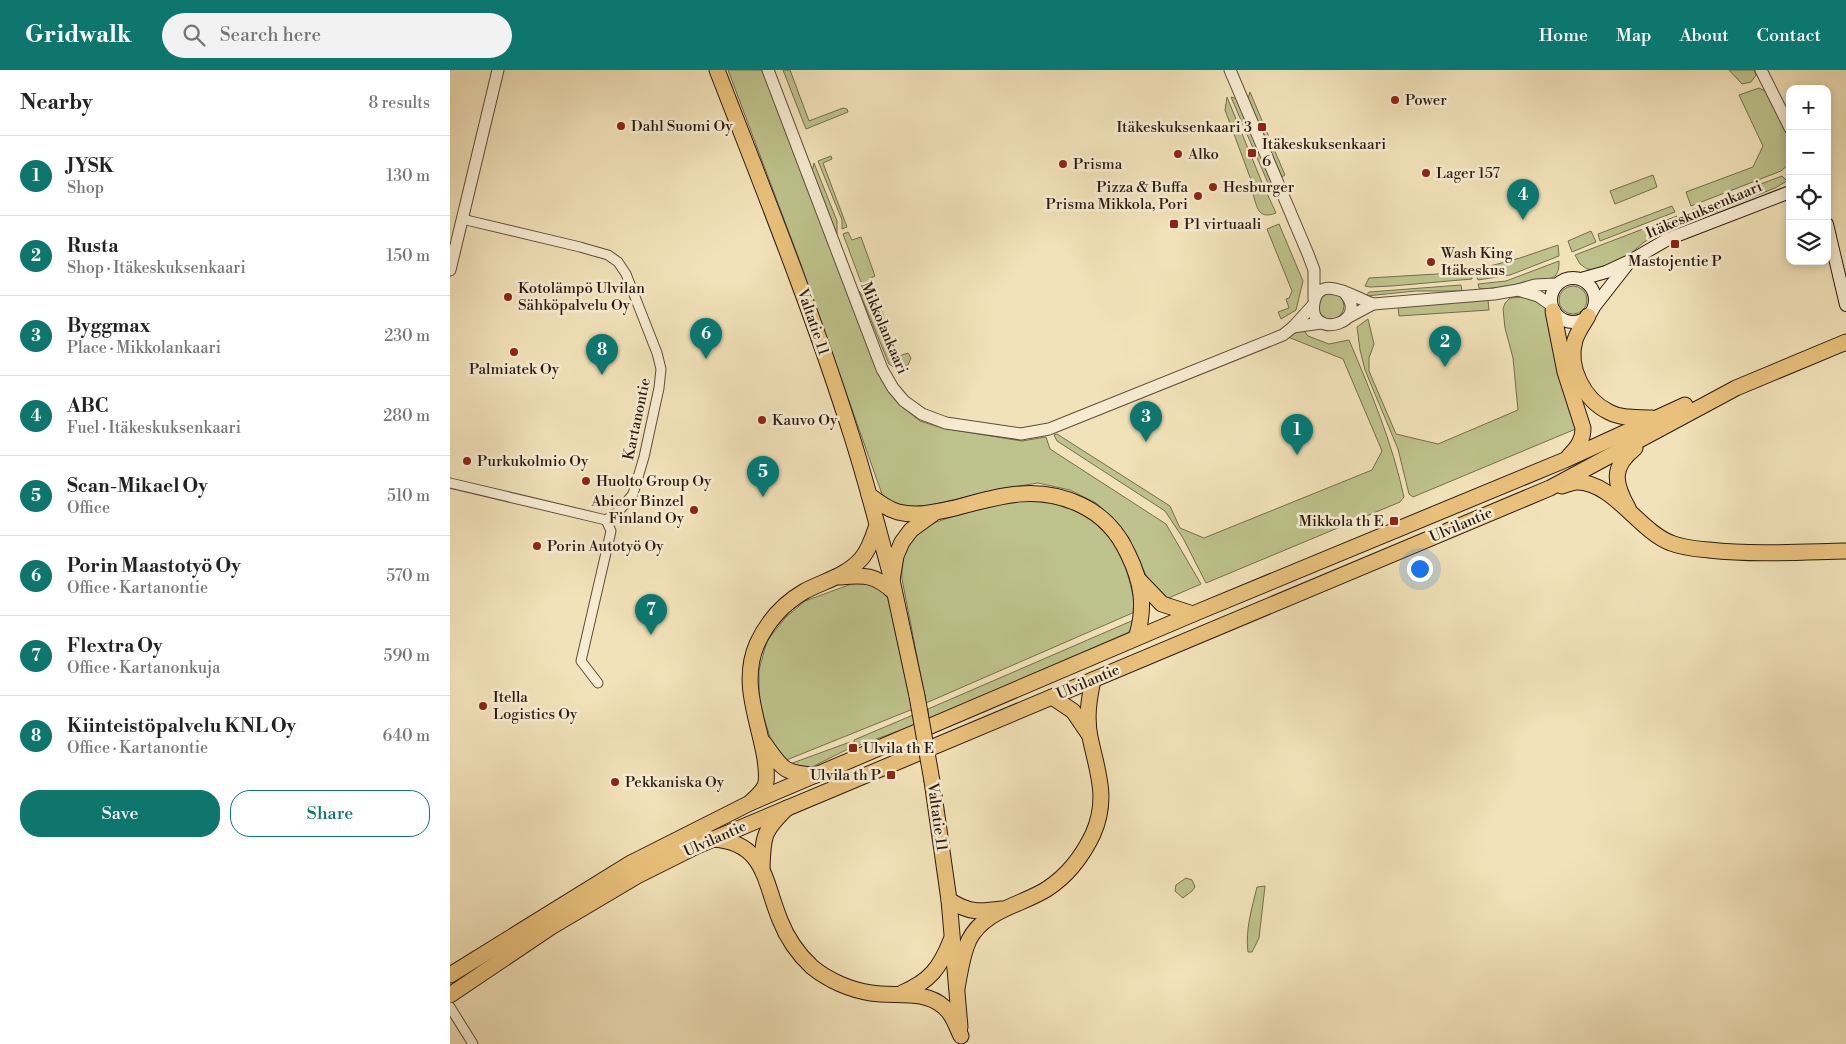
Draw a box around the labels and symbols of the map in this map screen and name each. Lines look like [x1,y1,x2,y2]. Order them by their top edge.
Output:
place label: Power [1405,91,1447,110]
marker: Power [1389,94,1401,106]
place label: Dahl Suomi Oy [631,117,733,136]
place label: Itäkeskuksenkaari 3 [1116,118,1252,137]
marker: Dahl Suomi Oy [615,120,627,132]
marker: Itäkeskuksenkaari 3 [1256,121,1268,133]
place label: Itäkeskuksenkaari 6 [1262,135,1386,171]
place label: Alko [1187,145,1219,164]
marker: Itäkeskuksenkaari 6 [1246,147,1258,159]
marker: Alko [1172,148,1184,160]
place label: Prisma [1073,155,1123,174]
marker: Prisma [1057,158,1069,170]
place label: Lager 157 [1436,164,1500,183]
marker: Lager 157 [1420,167,1432,179]
street label: Itäkeskuksenkaari [1643,177,1765,243]
place label: Pizza & Buffa Prisma Mikkola, Pori [1045,178,1188,214]
place label: Hesburger [1223,178,1295,197]
pin: 4 [1507,179,1539,220]
marker: Hesburger [1207,181,1219,193]
marker: Pizza & Buffa Prisma Mikkola, Pori [1192,190,1204,202]
place label: P1 virtuaali [1184,215,1262,234]
marker: P1 virtuaali [1168,218,1180,230]
marker: Mastojentie P [1669,238,1681,250]
place label: Wash King Itäkeskus [1440,244,1513,280]
place label: Mastojentie P [1628,252,1722,271]
marker: Wash King Itäkeskus [1425,256,1437,268]
place label: Kotolämpö Ulvilan Sähköpalvelu Oy [518,279,645,315]
street label: Mikkolankaari [856,279,912,377]
street label: Valtatie 11 [792,285,833,358]
marker: Kotolämpö Ulvilan Sähköpalvelu Oy [502,291,514,303]
pin: 6 [690,318,722,359]
pin: 2 [1429,326,1461,367]
pin: 8 [586,334,618,375]
marker: Palmiatek Oy [508,346,520,358]
place label: Palmiatek Oy [469,360,560,379]
street label: Kartanontie [619,376,655,462]
pin: 3 [1130,401,1162,442]
place label: Kauvo Oy [772,411,838,430]
marker: Kauvo Oy [756,414,768,426]
pin: 1 [1281,414,1313,455]
place label: Purkukolmio Oy [477,452,589,471]
marker: Purkukolmio Oy [461,455,473,467]
pin: 5 [747,456,779,497]
place label: Huolto Group Oy [596,472,712,491]
marker: Huolto Group Oy [580,475,592,487]
place label: Abicor Binzel Finland Oy [590,492,685,528]
street label: Ulvilantie [1427,503,1495,547]
marker: Abicor Binzel Finland Oy [688,504,700,516]
place label: Mikkola th E [1299,512,1384,531]
marker: Mikkola th E [1388,515,1400,527]
place label: Porin Autotyö Oy [547,537,664,556]
marker: Porin Autotyö Oy [531,540,543,552]
your location [1407,556,1433,582]
pin: 7 [635,594,667,635]
street label: Ulvilantie [1054,660,1122,704]
place label: Itella Logistics Oy [493,688,578,724]
marker: Itella Logistics Oy [477,700,489,712]
place label: Ulvila th E [863,739,934,758]
marker: Ulvila th E [847,742,859,754]
place label: Ulvila th P [810,766,881,785]
marker: Ulvila th P [885,769,897,781]
place label: Pekkaniska Oy [625,773,725,792]
marker: Pekkaniska Oy [609,776,621,788]
street label: Valtatie 11 [923,781,951,853]
street label: Ulvilantie [681,817,749,861]

